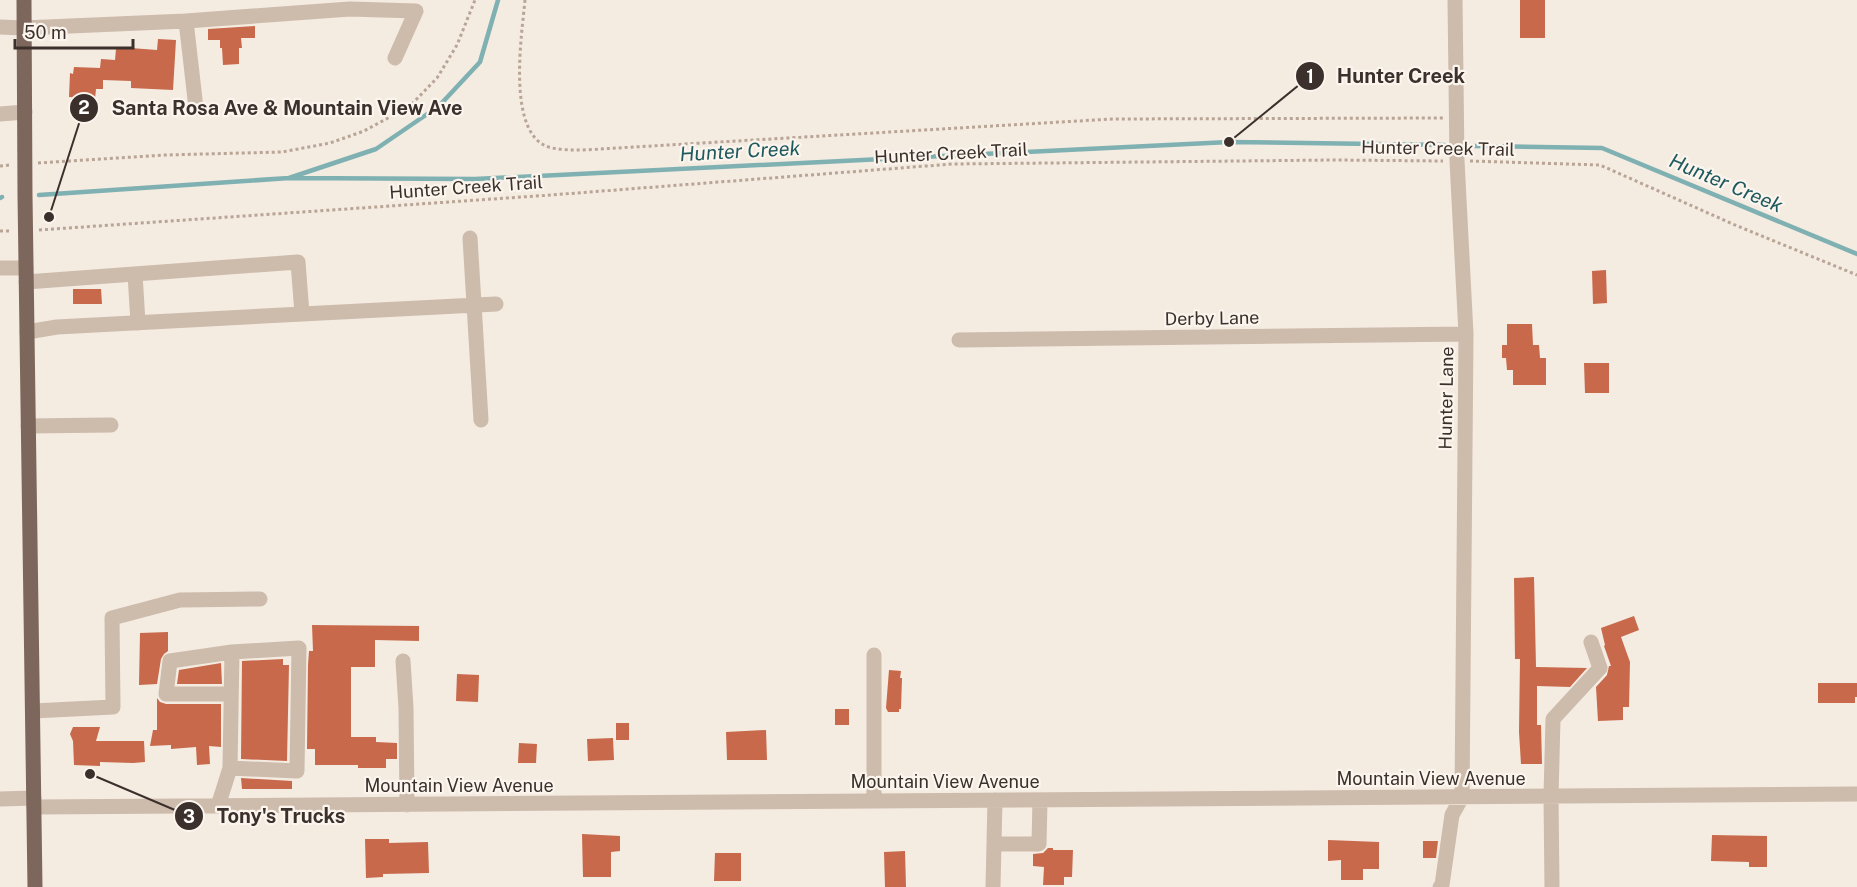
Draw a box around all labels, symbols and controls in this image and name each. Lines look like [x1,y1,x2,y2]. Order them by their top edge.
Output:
scale bar [15,12,134,50]
text: 50 m [24,22,67,43]
callout: Hunter Creek [1295,57,1477,95]
text: Hunter Creek [1337,64,1466,88]
text: 1 [1306,66,1314,87]
callout: Santa Rosa Ave & Mountain View Ave [69,89,475,127]
text: Santa Rosa Ave & Mountain View Ave [111,96,463,120]
text: 2 [78,97,90,118]
water label: Hunter Creek [679,136,801,166]
street label: Hunter Creek Trail [1361,136,1515,160]
street label: Hunter Creek Trail [874,138,1028,168]
water label: Hunter Creek [1666,148,1786,218]
street label: Hunter Creek Trail [389,171,543,203]
street label: Derby Lane [1164,307,1260,329]
street label: Hunter Lane [1435,346,1457,450]
street label: Mountain View Avenue [1336,768,1526,789]
street label: Mountain View Avenue [850,771,1040,792]
street label: Mountain View Avenue [364,775,554,796]
callout: Tony's Trucks [174,797,357,835]
text: Tony's Trucks [217,804,345,828]
text: 3 [183,806,195,827]

